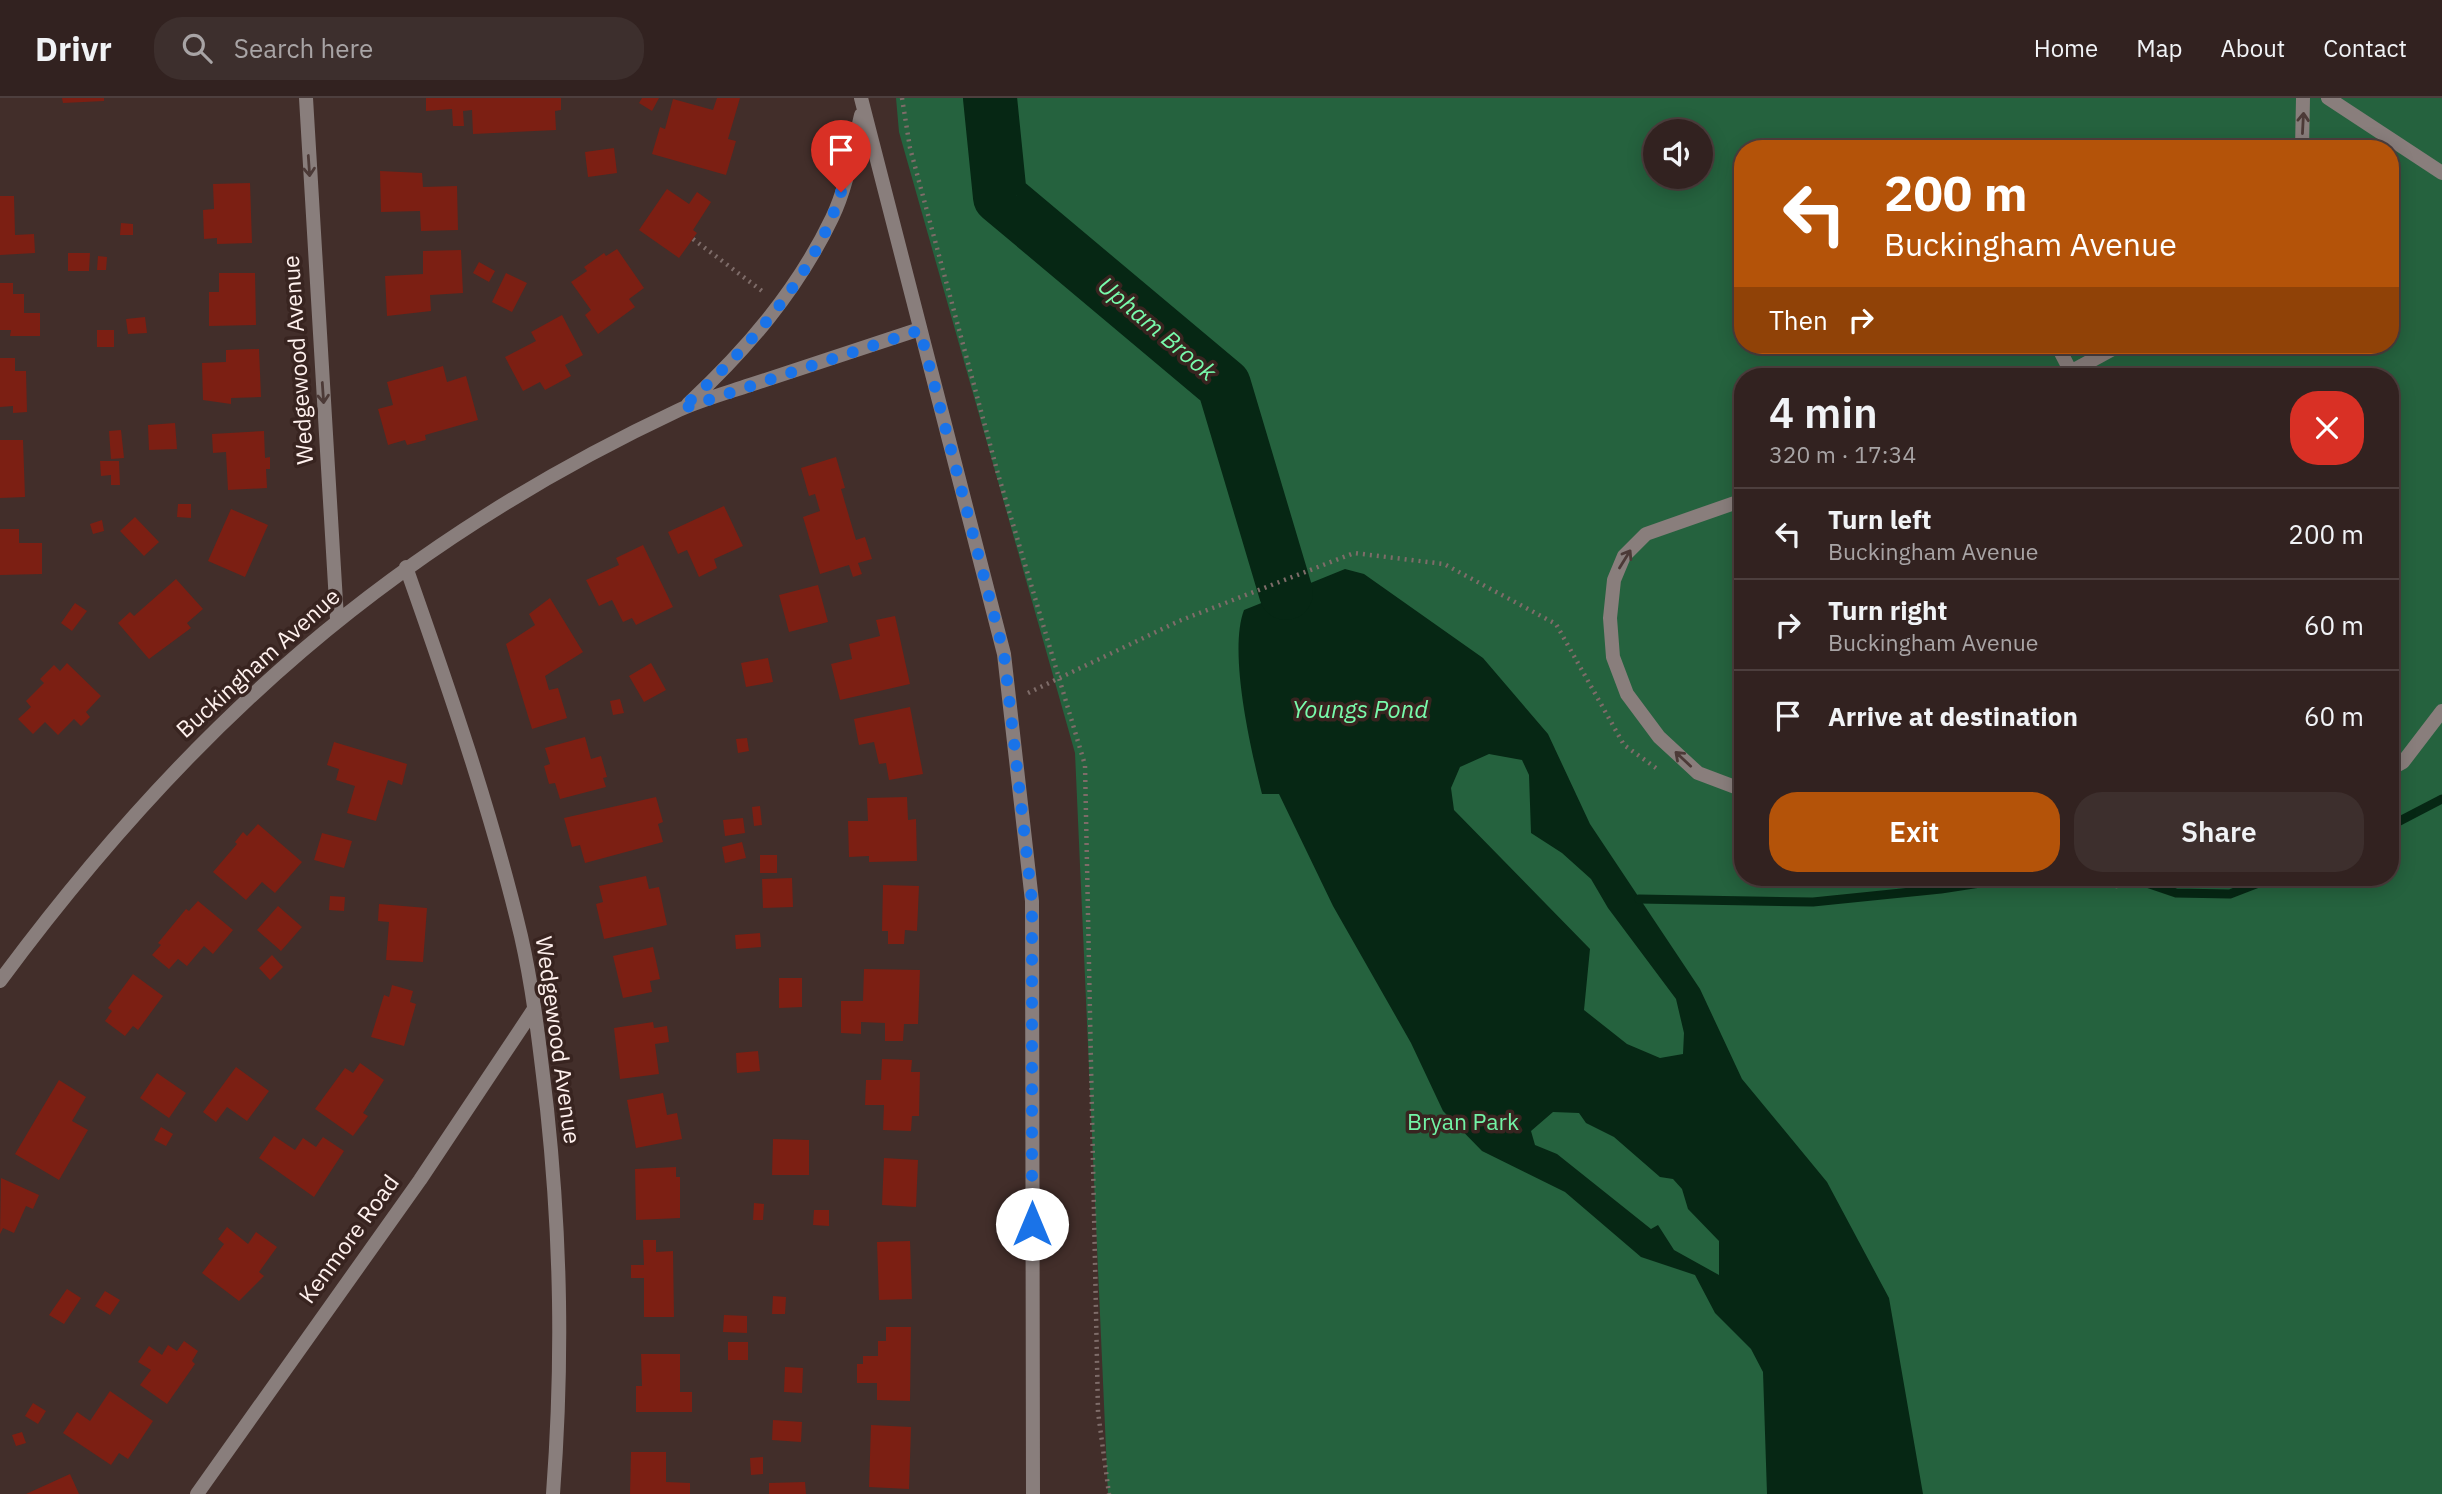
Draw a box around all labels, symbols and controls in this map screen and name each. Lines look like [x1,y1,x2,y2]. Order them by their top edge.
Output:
search box [154,17,644,80]
text: Drivr [35,27,112,70]
icon: search [178,29,216,67]
text: Search here [234,31,373,65]
text: Home [2034,32,2098,64]
text: Map [2136,32,2182,64]
text: About [2220,32,2285,64]
text: Contact [2323,32,2407,64]
one-way arrow [2297,113,2310,135]
map controls [1643,119,1713,189]
button: sound [1643,119,1713,189]
pin [811,120,871,192]
icon: arrive [822,131,860,169]
one-way arrow [303,154,316,177]
text: 200 m [1884,161,2028,224]
icon: left [1769,168,1860,259]
text: Buckingham Avenue [1884,223,2177,265]
street label: Wedgewood Avenue [275,255,319,466]
water label: Upham Brook [1092,269,1224,388]
icon: right [1842,301,1880,339]
text: Then [1769,303,1828,337]
one-way arrow [317,381,330,404]
text: 4 min [1769,385,1878,440]
button: close [2290,391,2364,465]
text: 320 m · 17:34 [1769,439,1916,469]
text: Turn left [1828,502,1931,536]
icon: left [1769,515,1807,553]
text: 200 m [2288,517,2364,551]
text: Buckingham Avenue [1828,536,2038,566]
one-way arrow [1618,549,1632,569]
street label: Buckingham Avenue [169,581,346,744]
text: Turn right [1828,593,1947,627]
icon: right [1769,606,1807,644]
text: 60 m [2304,608,2364,642]
text: Buckingham Avenue [1828,627,2038,657]
water label: Youngs Pond [1292,693,1428,725]
icon: arrive [1769,697,1807,735]
text: Arrive at destination [1828,699,2078,733]
text: 60 m [2304,699,2364,733]
one-way arrow [1675,751,1692,768]
button: Exit [1769,792,2060,872]
button: Share [2074,792,2364,872]
street label: Wedgewood Avenue [530,934,588,1146]
park label: Bryan Park [1407,1106,1519,1136]
street label: Kenmore Road [291,1168,405,1309]
position arrow [995,1187,1069,1261]

